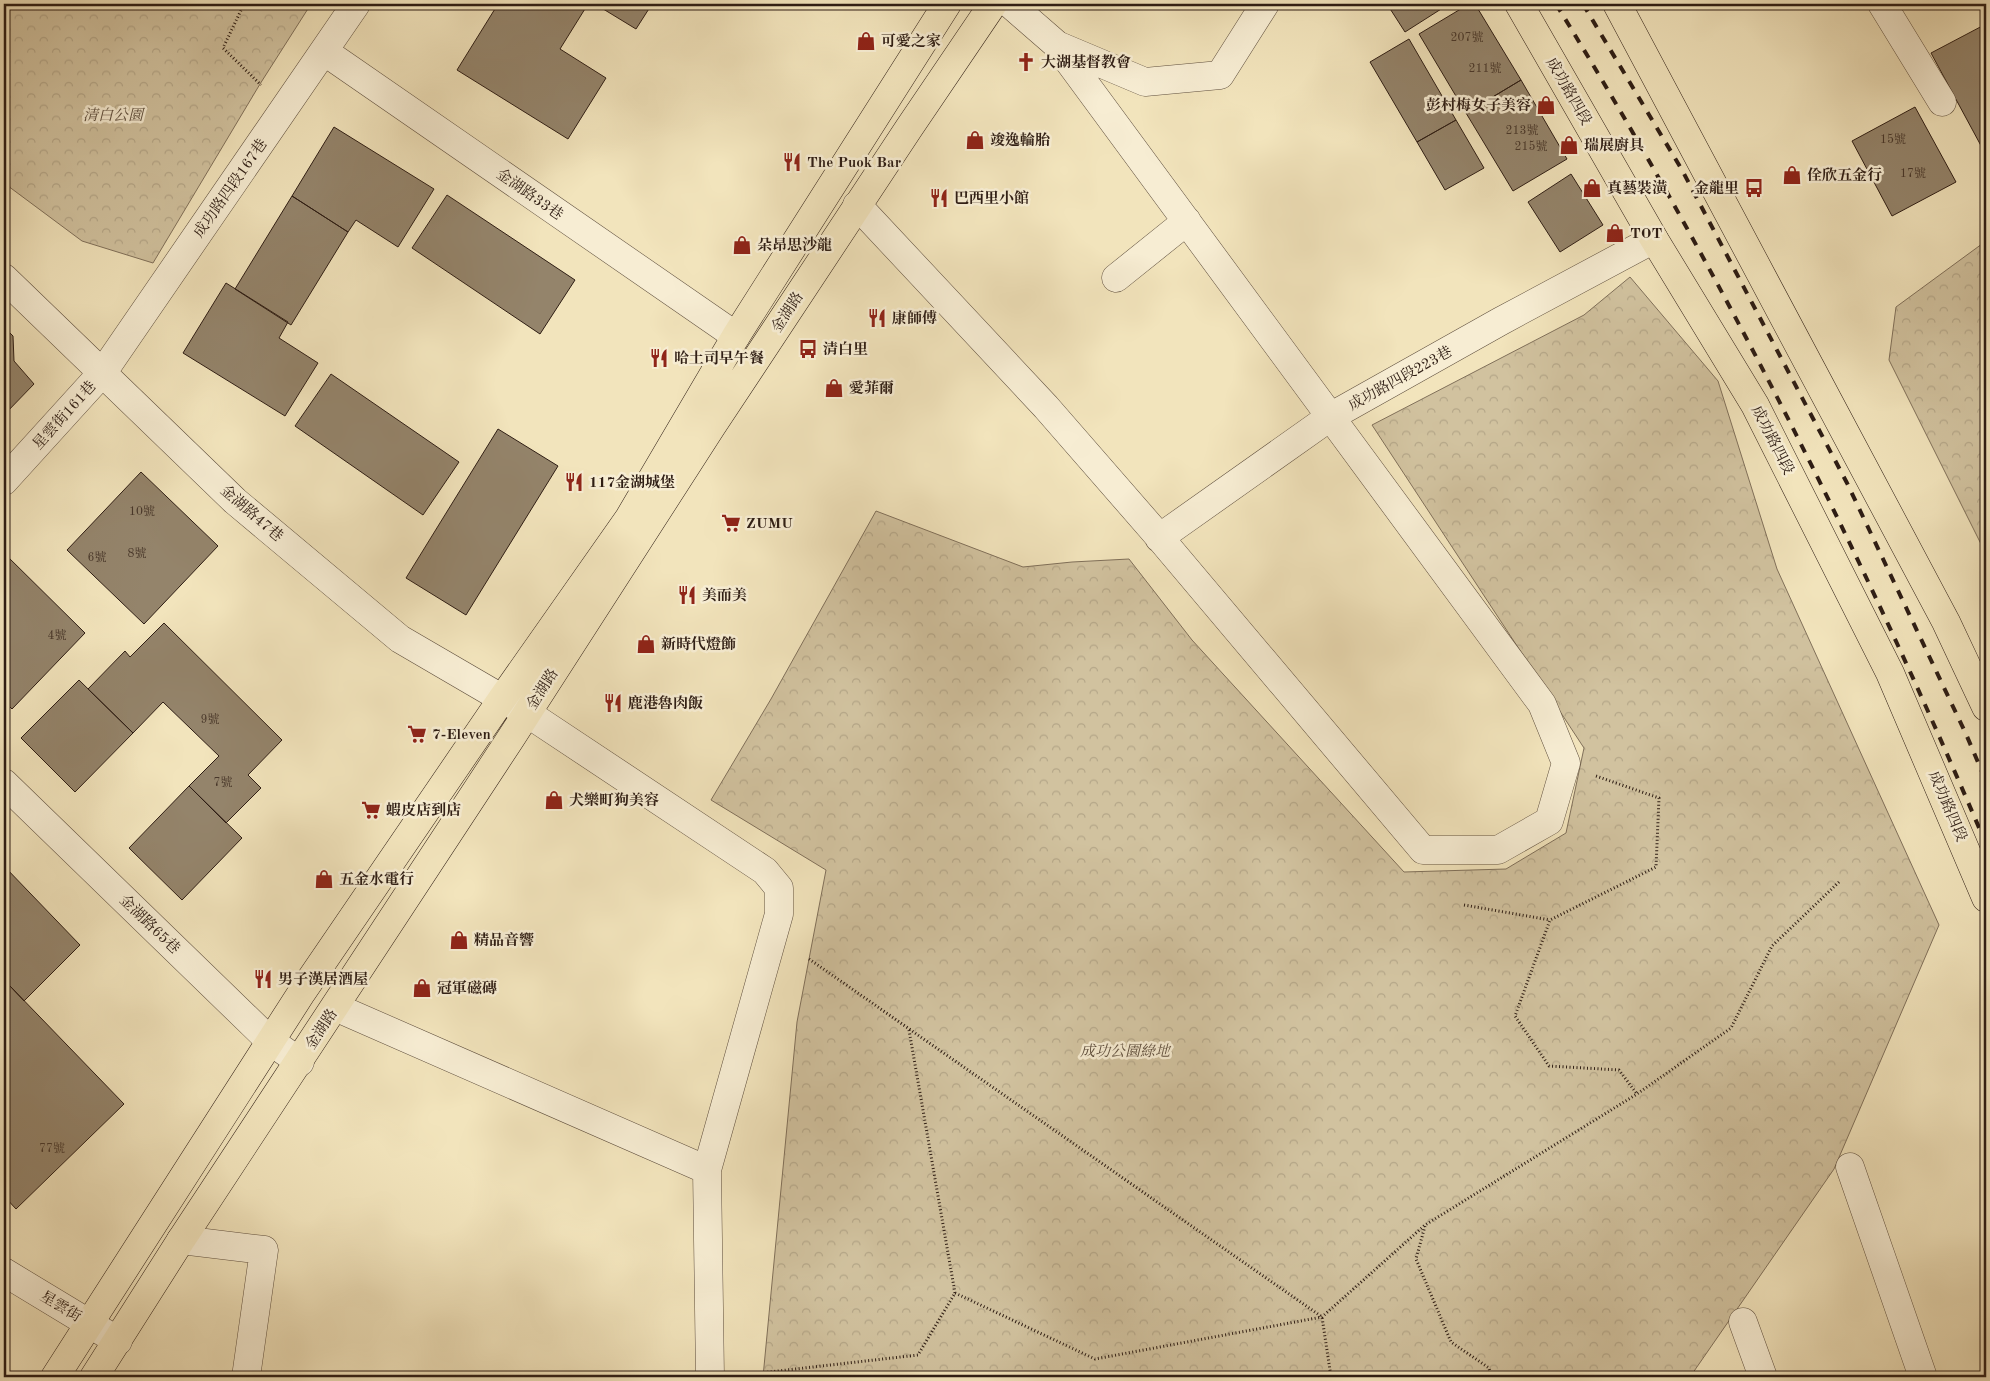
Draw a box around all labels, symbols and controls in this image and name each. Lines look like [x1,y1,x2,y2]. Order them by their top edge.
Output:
shop icon: 可愛之家 [855,30,877,52]
house number: 207號 [1451,30,1483,44]
place label: 可愛之家 [881,32,941,50]
church icon: 大湖基督教會 [1015,51,1037,73]
place label: 大湖基督教會 [1041,54,1131,71]
street label: 成功路四段 [1542,55,1595,128]
house number: 211號 [1469,61,1501,75]
shop icon: 彭村梅女子美容 [1535,94,1557,116]
place label: 彭村梅女子美容 [1426,96,1531,114]
park label: 清白公園 [83,107,145,124]
house number: 213號 [1506,123,1538,137]
shop icon: 竣逸輪胎 [964,129,986,151]
place label: 竣逸輪胎 [990,131,1050,149]
house number: 15號 [1880,132,1906,146]
shop icon: 瑞展廚具 [1558,134,1580,156]
street label: 成功路四段167巷 [190,136,271,241]
place label: 瑞展廚具 [1584,137,1644,154]
house number: 215號 [1515,139,1547,153]
restaurant icon: The Puok Bar [781,151,803,173]
place label: The Puok Bar [807,156,902,171]
shop icon: 佺欣五金行 [1781,164,1803,186]
street label: 金湖路33巷 [493,165,566,224]
house number: 17號 [1900,166,1926,180]
place label: 佺欣五金行 [1807,167,1882,184]
shop icon: 真藝裝潢 [1581,177,1603,199]
bus stop icon: 金龍里 [1743,177,1765,199]
place label: 真藝裝潢 [1607,179,1667,197]
place label: 金龍里 [1694,180,1739,197]
restaurant icon: 巴西里小館 [928,187,950,209]
place label: 巴西里小館 [954,190,1029,207]
shop icon: TOT [1604,222,1626,244]
place label: TOT [1630,227,1662,242]
shop icon: 朵昂思沙龍 [731,234,753,256]
place label: 朵昂思沙龍 [757,236,832,254]
street label: 金湖路 [768,289,807,336]
restaurant icon: 康師傅 [866,307,888,329]
place label: 康師傅 [892,309,937,327]
bus stop icon: 清白里 [797,338,819,360]
place label: 清白里 [823,341,868,358]
street label: 成功路四段223巷 [1345,343,1455,414]
restaurant icon: 哈土司早午餐 [648,347,670,369]
place label: 哈土司早午餐 [674,350,764,367]
shop icon: 愛菲爾 [823,377,845,399]
street label: 星雲街161巷 [29,378,99,453]
place label: 愛菲爾 [849,380,894,397]
street label: 成功路四段 [1748,403,1797,478]
restaurant icon: 117金湖城堡 [563,471,585,493]
place label: 117金湖城堡 [589,474,675,491]
street label: 金湖路47巷 [217,482,286,545]
house number: 10號 [129,504,155,518]
supermarket icon: ZUMU [720,512,742,534]
place label: ZUMU [746,517,793,532]
house number: 8號 [128,546,146,560]
house number: 6號 [88,550,106,564]
restaurant icon: 美而美 [676,584,698,606]
place label: 美而美 [702,587,747,604]
house number: 4號 [48,628,66,642]
shop icon: 新時代燈飾 [635,633,657,655]
place label: 新時代燈飾 [661,635,736,653]
street label: 金湖路 [523,666,562,713]
restaurant icon: 鹿港魯肉飯 [602,692,624,714]
place label: 鹿港魯肉飯 [628,695,703,712]
house number: 9號 [201,712,219,726]
supermarket icon: 7-Eleven [406,723,428,745]
place label: 7-Eleven [432,728,491,743]
street label: 成功路四段 [1925,768,1970,844]
house number: 7號 [214,775,232,789]
shop icon: 犬樂町狗美容 [543,789,565,811]
place label: 犬樂町狗美容 [569,791,659,809]
supermarket icon: 蝦皮店到店 [360,799,382,821]
place label: 蝦皮店到店 [386,801,461,819]
shop icon: 五金水電行 [313,868,335,890]
place label: 五金水電行 [339,871,414,888]
street label: 金湖路65巷 [116,891,183,957]
shop icon: 精品音響 [448,929,470,951]
place label: 精品音響 [474,931,534,949]
restaurant icon: 男子漢居酒屋 [252,968,274,990]
place label: 男子漢居酒屋 [278,971,368,988]
shop icon: 冠軍磁磚 [411,977,433,999]
place label: 冠軍磁磚 [437,979,497,997]
street label: 金湖路 [302,1006,341,1053]
park label: 成功公園綠地 [1080,1043,1172,1060]
house number: 77號 [39,1141,65,1155]
street label: 星雲街 [37,1288,84,1325]

